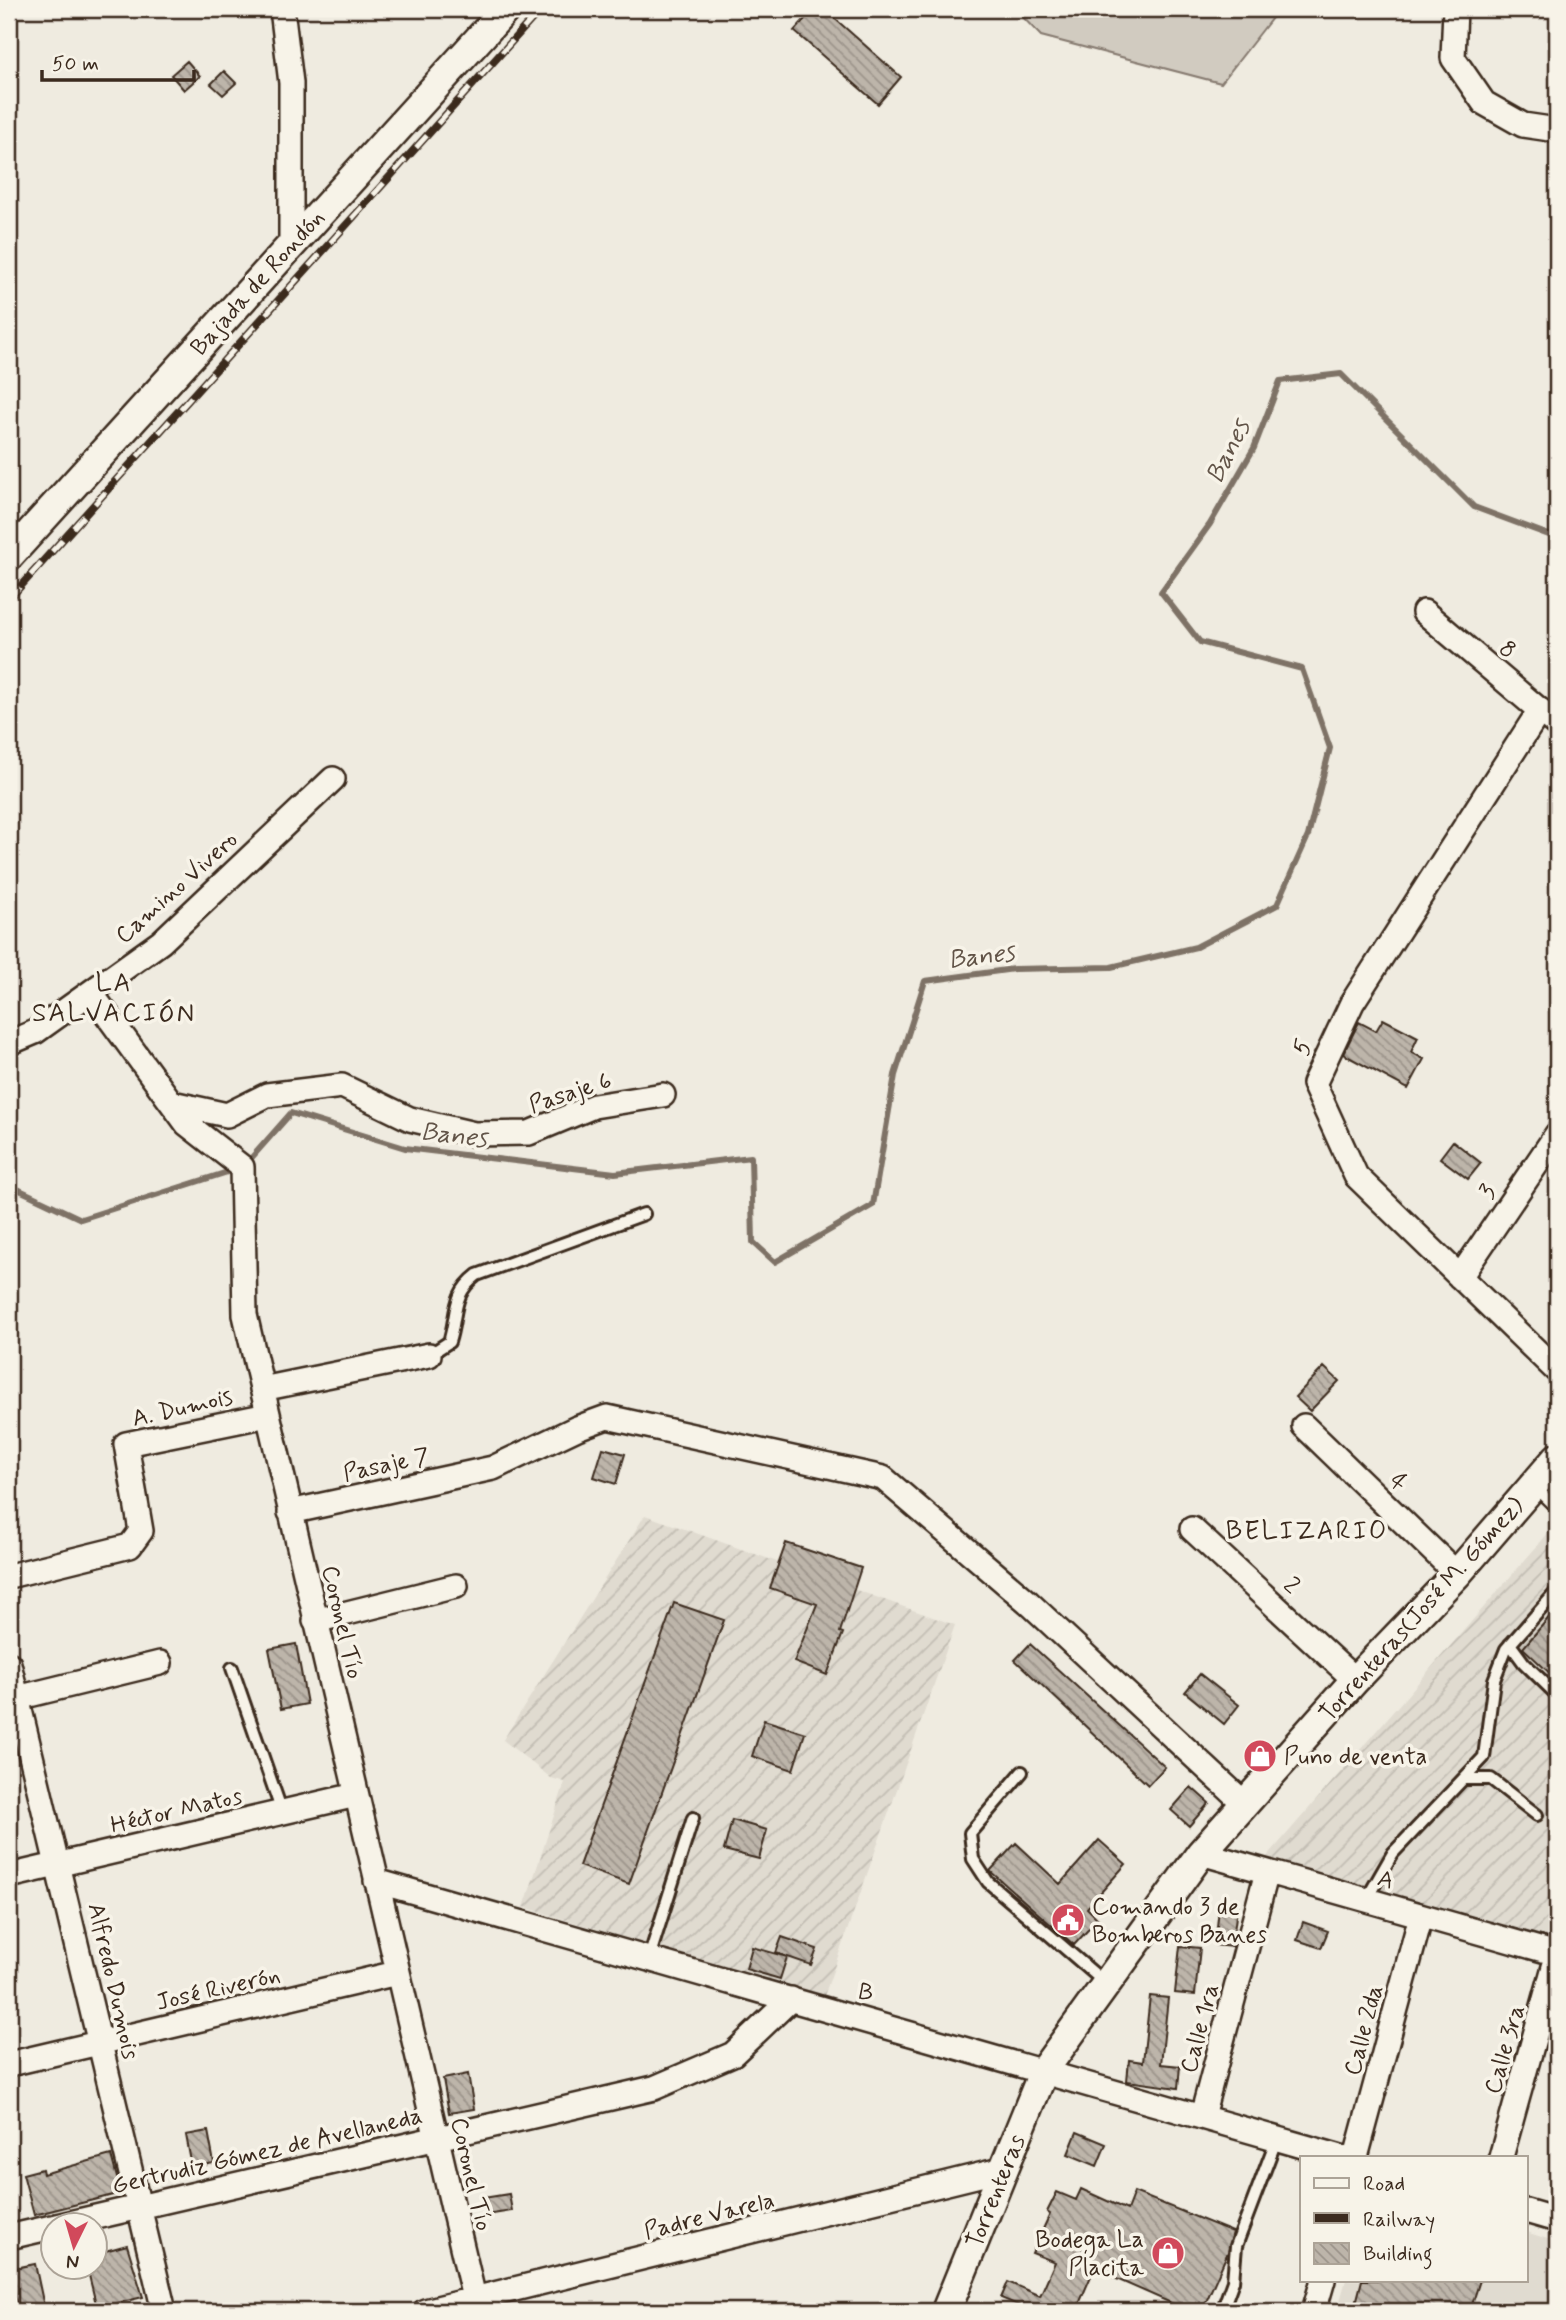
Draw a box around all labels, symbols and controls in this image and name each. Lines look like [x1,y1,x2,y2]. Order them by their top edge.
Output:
scale bar [42,38,194,82]
text: 50 m [52,50,99,78]
street label: Bajada de Rondón [184,203,332,363]
water label: Banes [1199,412,1260,489]
street label: 8 [1492,634,1522,666]
street label: Camino Vivero [109,825,245,951]
water label: Banes [946,936,1019,978]
district label: LA SALVACIÓN [32,967,196,1031]
street label: 5 [1286,1035,1320,1061]
street label: Pasaje 6 [525,1066,616,1121]
water label: Banes [419,1115,492,1157]
street label: 3 [1472,1179,1504,1205]
street label: A. Dumois [129,1382,236,1435]
street label: Pasaje 7 [340,1441,432,1490]
street label: 4 [1382,1466,1414,1498]
street label: Torrenteras(José M. Gómez) [1313,1491,1532,1729]
district label: BELIZARIO [1226,1515,1388,1549]
street label: Coronel Tío [313,1563,370,1682]
street label: 2 [1276,1571,1306,1602]
shop icon: Puno de venta [1241,1737,1279,1775]
place label: Puno de venta [1284,1742,1427,1773]
street label: Héctor Matos [107,1781,246,1842]
street label: A [1374,1863,1397,1898]
place label: Comando 3 de Bomberos Banes [1092,1892,1267,1951]
street label: Alfredo Dumois [79,1900,146,2063]
public building icon: Comando 3 de Bomberos Banes [1049,1901,1087,1939]
street label: José Riverón [153,1960,283,2019]
street label: B [854,1976,877,2010]
street label: Calle 1ra [1174,1980,1227,2076]
street label: Calle 2da [1338,1982,1391,2079]
street label: Calle 3ra [1478,2001,1533,2098]
street label: Gertrudiz Gómez de Avellaneda [109,2101,426,2202]
street label: Coronel Tío [442,2115,499,2234]
street label: Torrenteras [960,2130,1033,2253]
legend [1300,2156,1528,2282]
text: Road [1363,2170,1405,2198]
street label: Padre Varela [641,2185,778,2248]
text: Railway [1363,2206,1435,2234]
north arrow [38,2212,108,2282]
place label: Bodega La Placita [1035,2225,1145,2284]
shop icon: Bodega La Placita [1149,2234,1187,2272]
text: Building [1363,2240,1433,2270]
text: N [65,2248,80,2274]

